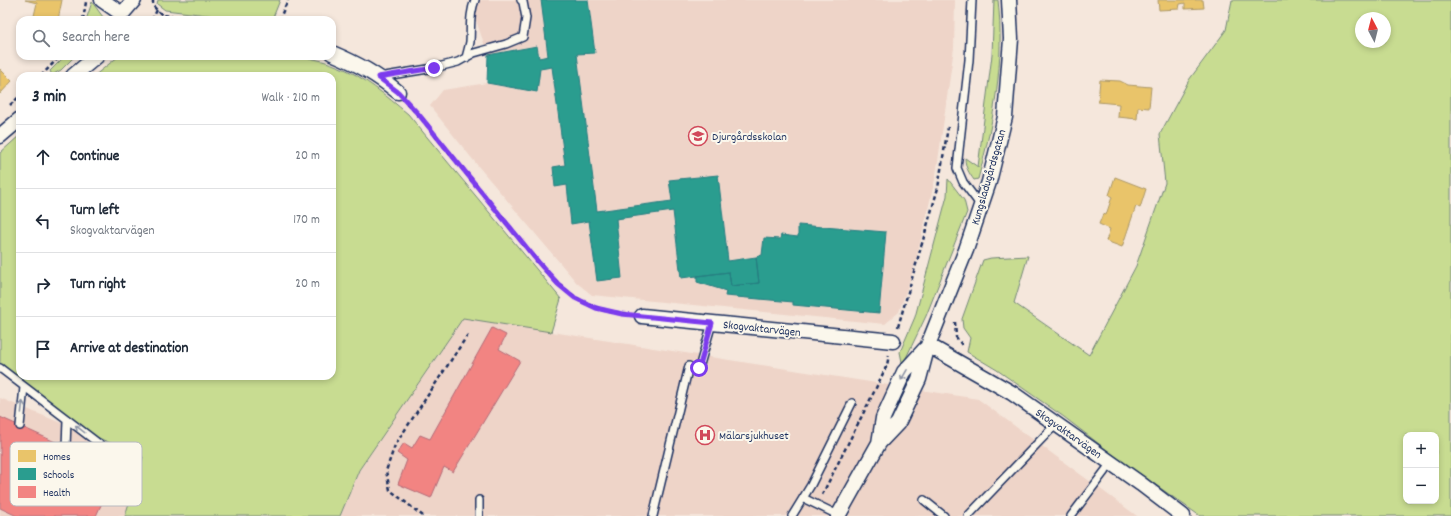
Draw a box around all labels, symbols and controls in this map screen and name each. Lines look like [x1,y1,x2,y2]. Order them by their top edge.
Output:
north arrow [1355,12,1391,48]
search box [16,16,336,60]
icon: search [30,27,52,49]
text: Search here [62,27,130,49]
route end [425,59,443,77]
text: 3 min [32,86,66,110]
text: Walk · 210 m [262,89,320,108]
school or university icon: Djurgårdsskolan [687,125,709,147]
street label: Kungsladugårdsgatan [968,127,1011,227]
place label: Djurgårdsskolan [712,129,787,146]
icon: ahead [32,146,54,168]
text: Continue [70,146,119,168]
text: 20 m [295,147,320,166]
text: Turn left [70,200,119,222]
icon: left [32,210,54,232]
text: 170 m [293,211,320,230]
text: Skogvaktarvägen [70,222,154,241]
icon: right [32,274,54,296]
text: Turn right [70,274,126,296]
text: 20 m [295,275,320,294]
street label: Skogvaktarvägen [722,317,802,342]
icon: arrive [32,338,54,360]
text: Arrive at destination [70,338,188,360]
route start [690,359,708,377]
one-way arrow [899,369,907,381]
one-way arrow [18,401,26,414]
street label: Skogvaktarvägen [1031,405,1105,464]
hospital icon: Mälarsjukhuset [694,424,716,446]
one-way arrow [74,425,85,434]
place label: Mälarsjukhuset [719,428,789,445]
map controls [1403,432,1439,504]
button: + [1403,432,1439,468]
legend [10,442,142,506]
text: Homes [43,450,71,466]
text: Schools [43,468,75,484]
button: − [1403,468,1439,504]
text: Health [43,486,70,502]

